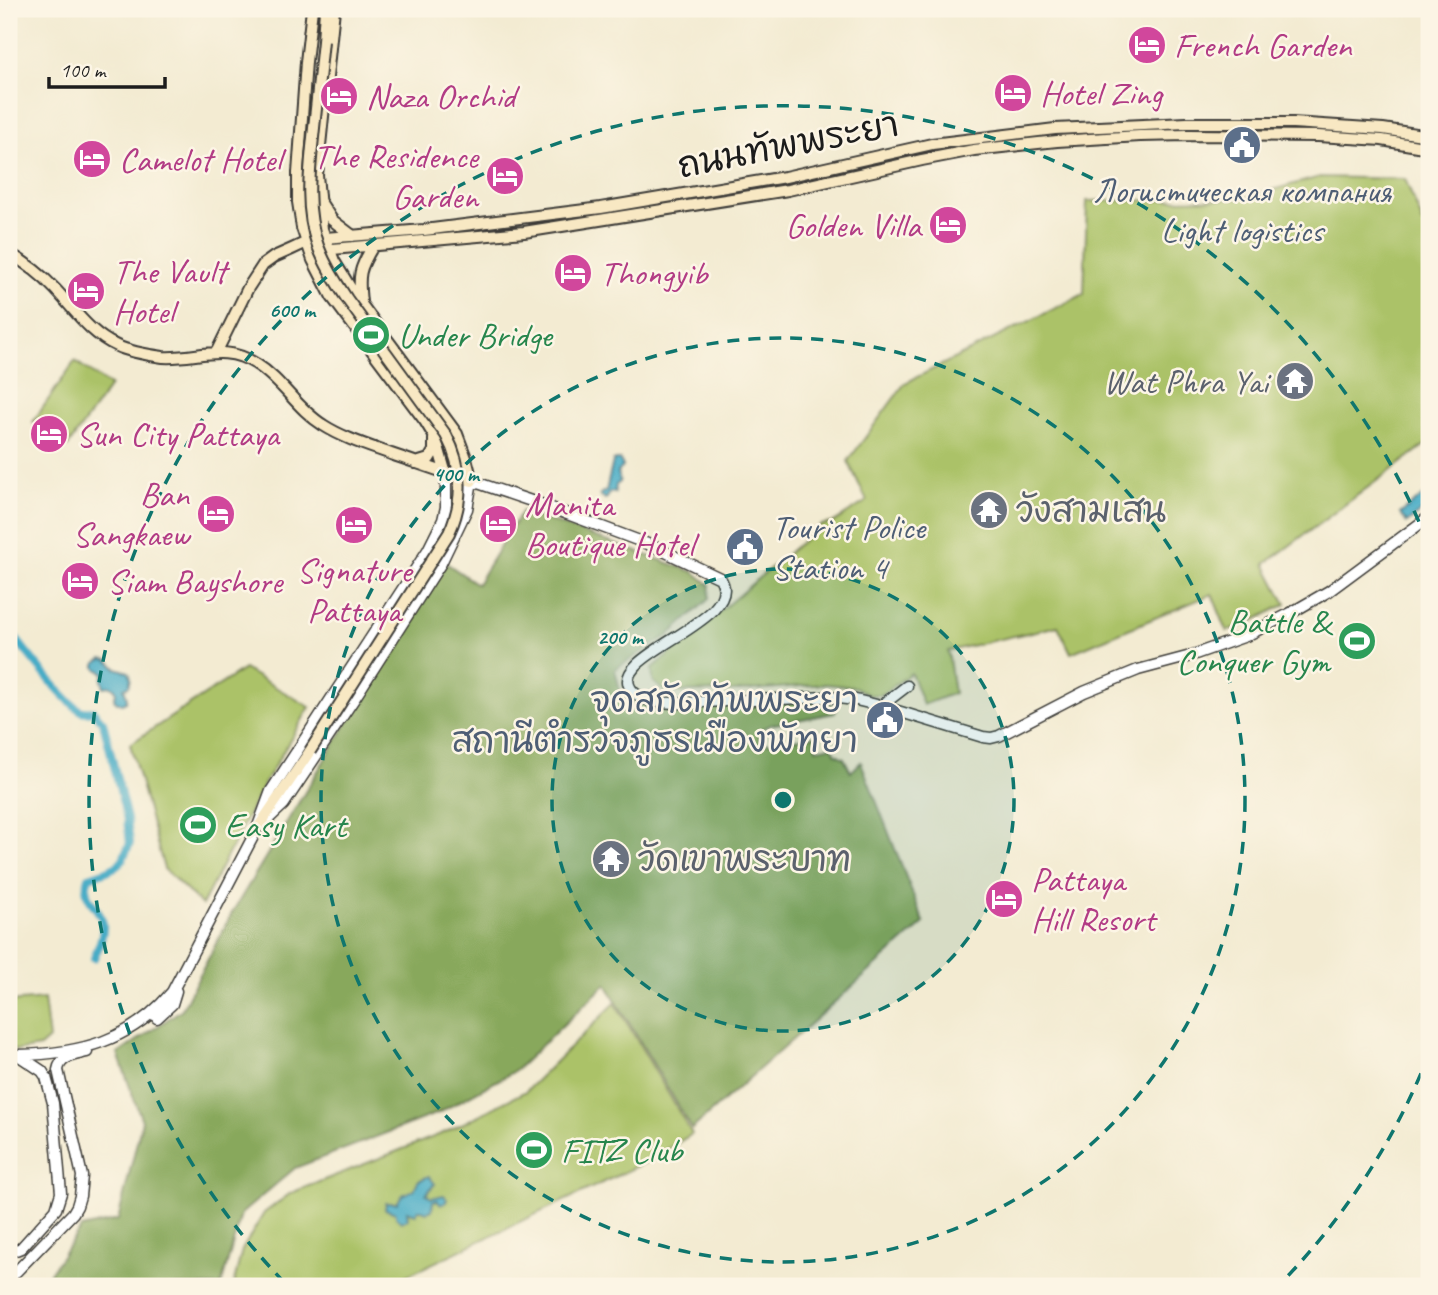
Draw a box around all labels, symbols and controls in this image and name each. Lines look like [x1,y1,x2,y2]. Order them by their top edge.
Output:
place label: French Garden [1174,23,1353,68]
hotel icon: French Garden [1126,24,1168,66]
scale bar [49,46,164,90]
text: 100 m [60,57,107,83]
place label: Hotel Zing [1040,71,1164,116]
hotel icon: Hotel Zing [992,72,1034,114]
place label: Naza Orchid [366,74,521,119]
hotel icon: Naza Orchid [318,75,360,117]
street label: ถนนทัพพระยา [674,102,902,188]
public building icon: Логистическая компания Light logistics [1221,124,1263,166]
place label: The Residence Garden [313,134,481,219]
place label: Camelot Hotel [119,137,287,182]
hotel icon: Camelot Hotel [71,138,113,180]
hotel icon: The Residence Garden [484,155,526,197]
place label: Логистическая компания Light logistics [1093,168,1392,253]
place label: Golden Villa [786,203,924,248]
hotel icon: Golden Villa [927,204,969,246]
place label: The Vault Hotel [113,249,230,334]
place label: Thongyib [600,251,709,296]
hotel icon: Thongyib [552,252,594,294]
hotel icon: The Vault Hotel [65,270,107,312]
text: 600 m [269,297,317,323]
place label: Under Bridge [398,313,554,358]
sports icon: Under Bridge [350,314,392,356]
place label: Wat Phra Yai [1103,359,1272,404]
temple icon: Wat Phra Yai [1274,360,1316,402]
place label: Sun City Pattaya [76,412,281,457]
hotel icon: Sun City Pattaya [28,413,70,455]
text: 400 m [433,461,481,487]
place label: Ban Sangkaew [73,472,192,557]
place label: Manita Boutique Hotel [525,482,700,567]
place label: วังสามเสน [1016,488,1166,533]
temple icon: วังสามเสน [968,489,1010,531]
hotel icon: Ban Sangkaew [195,493,237,535]
hotel icon: Manita Boutique Hotel [477,503,519,545]
hotel icon: Signature Pattaya [333,504,375,546]
place label: Tourist Police Station 4 [772,505,928,590]
public building icon: Tourist Police Station 4 [724,526,766,568]
place label: Signature Pattaya [297,548,414,633]
place label: Siam Bayshore [107,559,285,604]
hotel icon: Siam Bayshore [59,560,101,602]
place label: Battle & Conquer Gym [1176,599,1334,684]
sports icon: Battle & Conquer Gym [1336,620,1378,662]
text: 200 m [597,624,645,650]
place label: จุดสกัดทัพพระยา สถานีตำรวจภูธรเมืองพัทยา [452,678,858,766]
public building icon: จุดสกัดทัพพระยา สถานีตำรวจภูธรเมืองพัทยา [864,699,906,741]
centre of rings [771,788,795,812]
place label: Easy Kart [225,803,349,848]
sports icon: Easy Kart [177,804,219,846]
place label: วัดเขาพระบาท [638,837,851,882]
temple icon: วัดเขาพระบาท [590,838,632,880]
place label: Pattaya Hill Resort [1031,857,1159,942]
hotel icon: Pattaya Hill Resort [983,878,1025,920]
place label: FITZ Club [561,1128,684,1173]
sports icon: FITZ Club [513,1129,555,1171]

